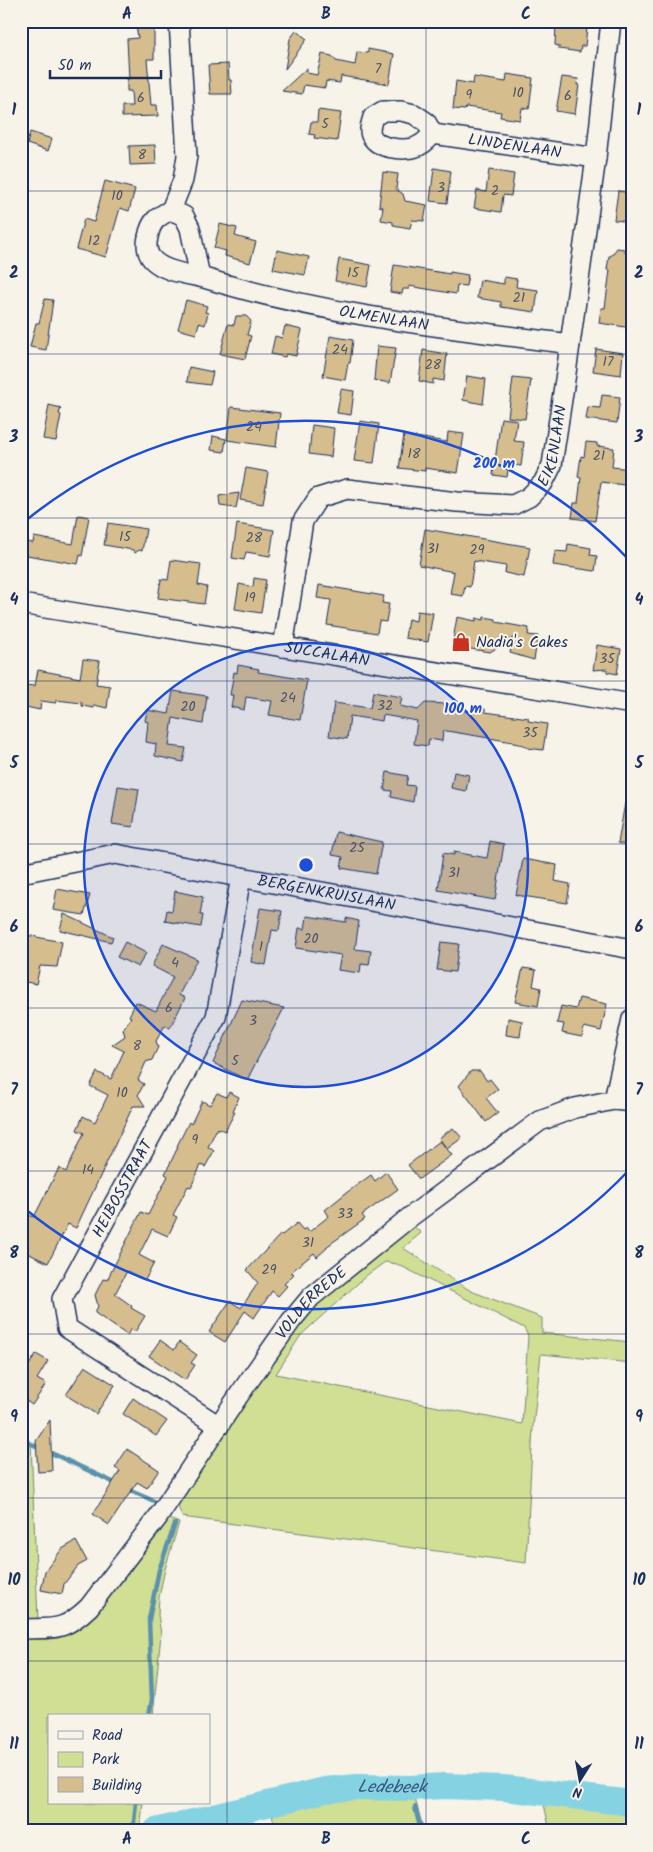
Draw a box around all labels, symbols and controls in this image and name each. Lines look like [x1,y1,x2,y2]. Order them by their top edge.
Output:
text: A [122,2,132,27]
text: B [321,2,331,27]
text: C [521,2,531,27]
scale bar [50,48,161,80]
text: 50 m [58,54,92,78]
house number: 7 [375,58,382,80]
house number: 10 [512,82,524,104]
house number: 9 [466,84,473,106]
house number: 6 [564,85,572,107]
house number: 6 [137,87,145,109]
text: 1 [12,98,17,123]
text: 1 [637,98,642,123]
house number: 5 [321,113,330,135]
street label: LINDENLAAN [466,127,563,165]
house number: 8 [138,144,147,166]
house number: 3 [437,177,445,199]
house number: 2 [491,180,499,202]
house number: 10 [111,185,123,207]
house number: 12 [88,230,100,252]
text: 2 [9,261,19,286]
text: 2 [634,261,644,286]
house number: 15 [347,262,360,284]
house number: 21 [513,287,525,309]
street label: OLMENLAAN [337,299,431,338]
house number: 24 [332,339,348,361]
house number: 17 [603,351,614,373]
house number: 28 [425,354,442,376]
street label: EIKENLAAN [531,403,573,491]
house number: 24 [246,416,262,438]
text: 3 [9,425,19,450]
text: 3 [634,425,644,450]
house number: 18 [408,443,421,465]
house number: 21 [593,445,605,467]
text: 200 m [473,452,515,476]
house number: 15 [119,526,132,548]
house number: 28 [246,527,263,549]
house number: 31 [427,538,439,560]
house number: 29 [470,539,485,561]
house number: 19 [244,587,256,609]
text: 4 [10,588,19,613]
text: 4 [635,588,644,613]
place label: Nadia's Cakes [476,630,568,655]
shop icon: Nadia's Cakes [450,631,472,653]
street label: SUCCALAAN [282,635,372,673]
house number: 35 [599,648,616,670]
house number: 24 [280,687,296,709]
house number: 32 [377,695,393,717]
house number: 20 [180,696,196,718]
text: 100 m [444,697,482,721]
house number: 35 [522,722,539,744]
text: 5 [9,751,20,776]
text: 5 [634,751,645,776]
house number: 25 [349,837,366,859]
centre of rings [297,856,315,874]
house number: 31 [448,862,460,884]
street label: BERGENKRUISLAAN [256,868,398,918]
text: 6 [10,915,19,940]
text: 6 [635,915,644,940]
house number: 20 [303,928,319,950]
house number: 1 [259,936,263,958]
house number: 4 [171,952,179,974]
house number: 6 [165,997,173,1019]
house number: 3 [249,1010,257,1032]
house number: 8 [133,1035,142,1057]
house number: 5 [231,1050,240,1072]
text: 7 [10,1078,18,1103]
text: 7 [635,1078,643,1103]
house number: 10 [116,1082,128,1104]
house number: 9 [192,1129,199,1151]
street label: HEIBOSSTRAAT [85,1134,160,1242]
house number: 14 [82,1159,94,1181]
house number: 33 [337,1203,353,1225]
house number: 31 [302,1232,314,1254]
text: 8 [9,1241,19,1266]
text: 8 [634,1241,644,1266]
house number: 29 [262,1259,277,1281]
street label: VOLDERREDE [269,1260,353,1345]
text: 9 [10,1405,18,1430]
text: 9 [635,1405,643,1430]
text: 10 [7,1568,21,1593]
text: 10 [632,1568,646,1593]
legend [48,1714,210,1804]
text: Road [92,1724,123,1748]
text: 11 [9,1732,19,1757]
text: 11 [634,1732,644,1757]
text: Park [92,1748,120,1772]
north arrow [556,1754,606,1804]
water label: Ledebeek [357,1772,430,1803]
text: Building [92,1774,142,1798]
text: N [571,1780,584,1803]
text: A [122,1827,132,1852]
text: B [321,1827,331,1852]
text: C [521,1827,531,1852]

